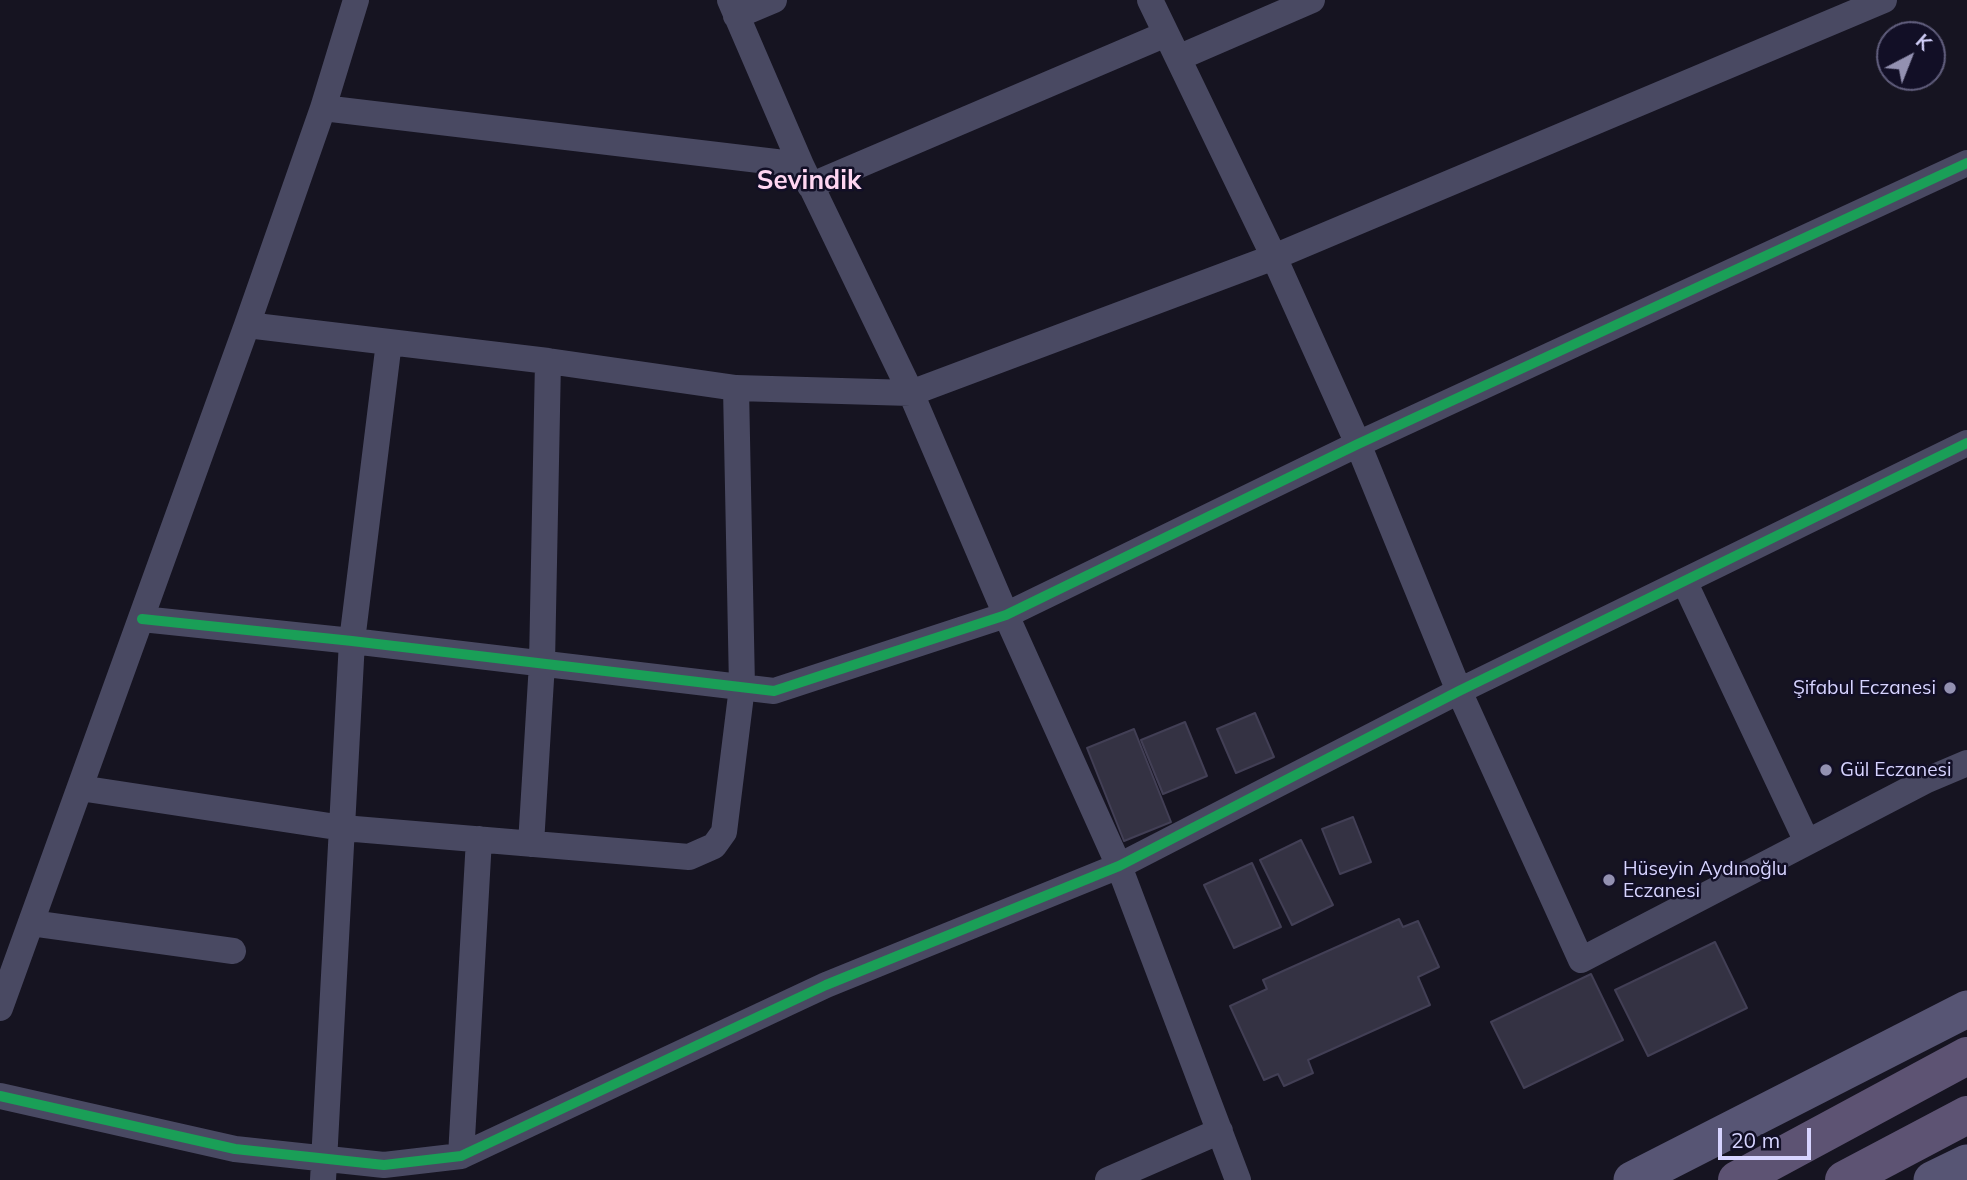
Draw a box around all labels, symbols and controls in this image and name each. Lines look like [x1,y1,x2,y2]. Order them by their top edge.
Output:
north arrow [1876,21,1946,91]
text: K [1911,29,1936,55]
district label: Sevindik [757,165,861,197]
place label: Şifabul Eczanesi [1793,677,1936,699]
marker: Şifabul Eczanesi [1942,680,1958,696]
place label: Gül Eczanesi [1840,759,1951,781]
marker: Gül Eczanesi [1818,762,1834,778]
place label: Hüseyin Aydınoğlu Eczanesi [1623,858,1787,902]
marker: Hüseyin Aydınoğlu Eczanesi [1601,872,1617,888]
scale bar [1722,1114,1815,1158]
text: 20 m [1731,1127,1780,1153]

